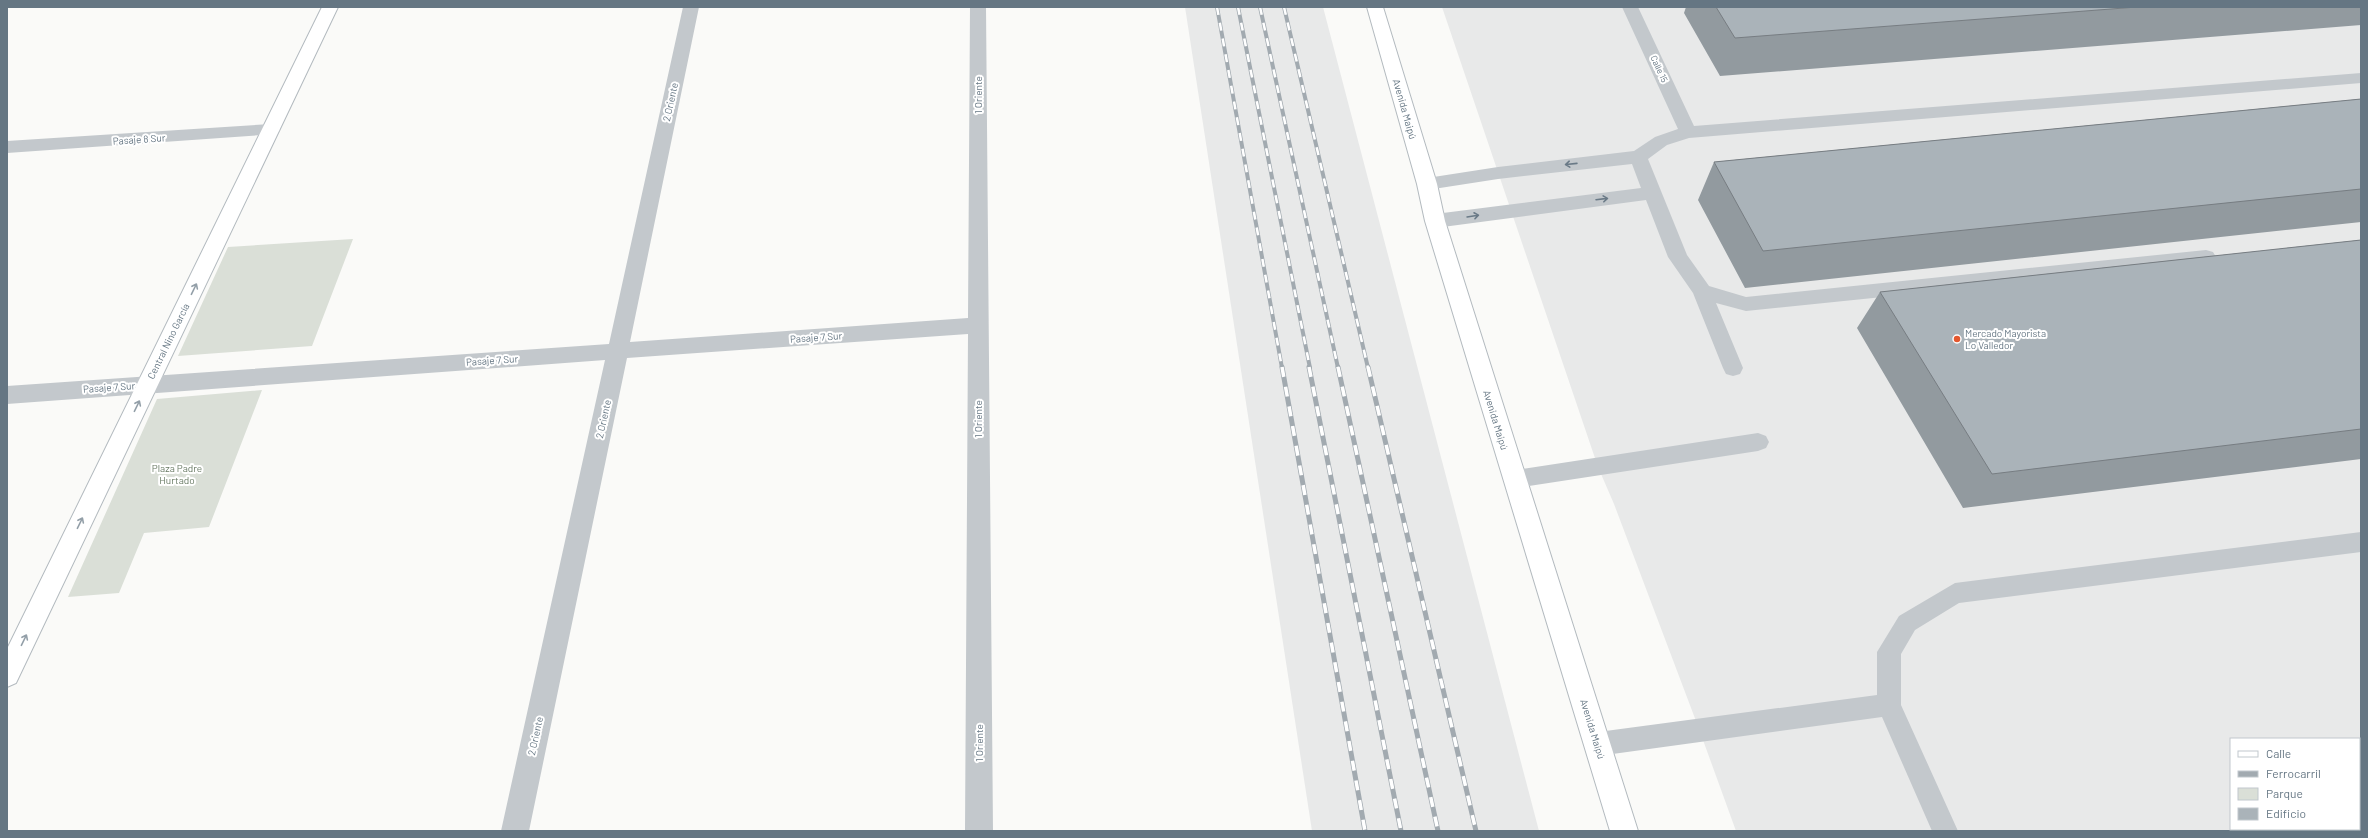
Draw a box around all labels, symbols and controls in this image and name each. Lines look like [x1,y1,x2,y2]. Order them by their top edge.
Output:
street label: Calle 15 [1648,54,1671,84]
street label: 1 Oriente [972,76,984,114]
street label: Avenida Maipú [1391,78,1419,140]
street label: 2 Oriente [660,82,680,122]
street label: Pasaje 8 Sur [112,131,166,147]
one-way arrow [1565,161,1578,168]
one-way arrow [1595,195,1608,203]
one-way arrow [1467,212,1480,220]
one-way arrow [191,283,198,295]
street label: Central Nino García [144,301,192,381]
place label: Mercado Mayorista Lo Valledor [1965,327,2046,351]
street label: Pasaje 7 Sur [790,329,843,345]
marker: Mercado Mayorista Lo Valledor [1952,334,1962,344]
street label: Pasaje 7 Sur [466,352,519,368]
street label: Pasaje 7 Sur [83,379,136,395]
street label: Avenida Maipú [1481,389,1511,451]
street label: 2 Oriente [593,399,613,439]
one-way arrow [134,400,141,412]
street label: 1 Oriente [972,400,984,438]
park label: Plaza Padre Hurtado [152,462,202,486]
one-way arrow [77,518,84,530]
one-way arrow [21,635,28,647]
street label: Avenida Maipú [1578,698,1608,760]
street label: 2 Oriente [525,716,545,756]
street label: 1 Oriente [973,724,985,762]
legend [2230,738,2360,830]
text: Calle [2266,746,2291,760]
text: Ferrocarril [2266,766,2321,780]
text: Parque [2266,786,2303,800]
text: Edificio [2266,806,2306,820]

